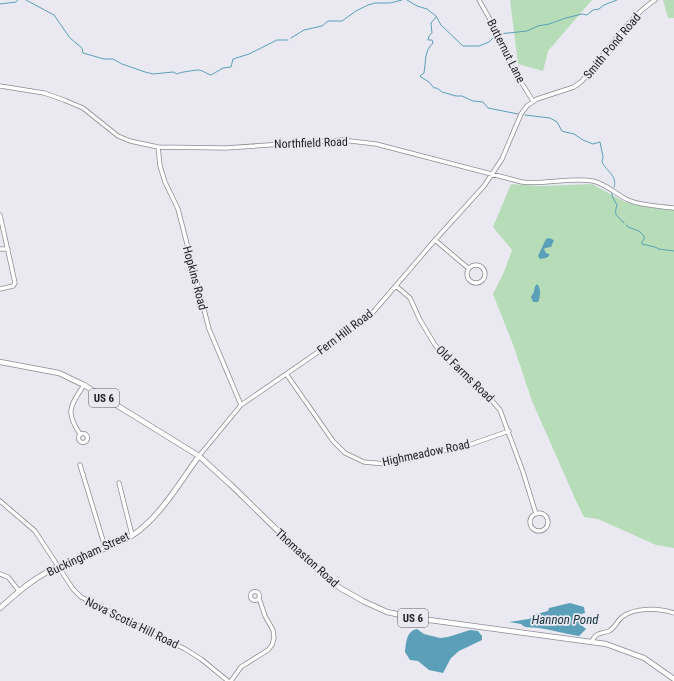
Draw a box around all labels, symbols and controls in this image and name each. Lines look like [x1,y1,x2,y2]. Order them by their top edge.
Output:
street label: Smith Pond Road [580,10,644,82]
street label: Butternut Lane [484,17,528,85]
street label: Northfield Road [274,135,348,151]
street label: Hopkins Road [180,244,210,312]
street label: Fern Hill Road [314,307,376,357]
street label: Old Farms Road [433,343,497,405]
road number: US 6 [89,389,119,407]
street label: Highmeadow Road [381,437,471,469]
street label: Thomaston Road [272,526,342,590]
street label: Buckingham Street [45,529,132,579]
street label: Nova Scotia Hill Road [83,594,181,652]
road number: US 6 [398,609,428,627]
water label: Hannon Pond [531,612,599,627]

